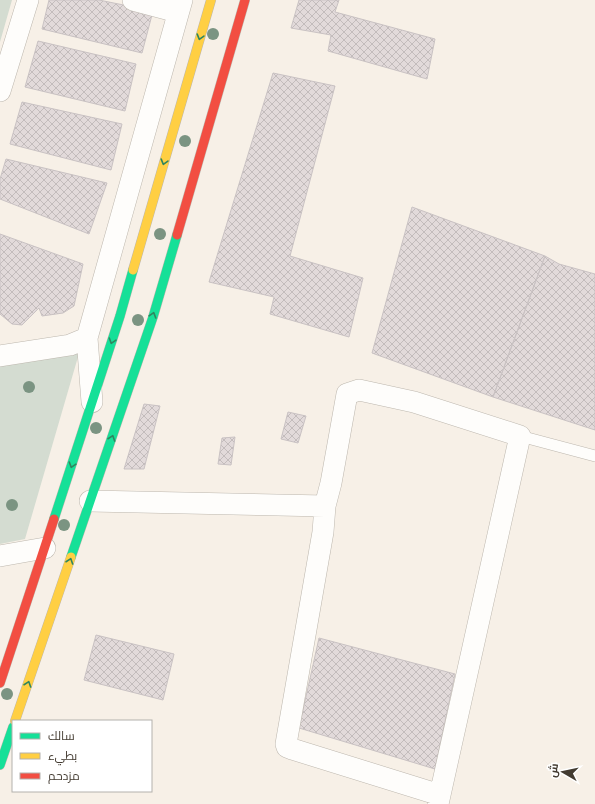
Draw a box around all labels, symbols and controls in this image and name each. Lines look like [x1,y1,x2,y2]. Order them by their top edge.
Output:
one-way arrow [196,34,205,41]
one-way arrow [160,159,169,166]
one-way arrow [148,312,157,319]
one-way arrow [108,337,117,344]
one-way arrow [107,435,115,442]
one-way arrow [68,461,76,468]
one-way arrow [65,558,73,565]
one-way arrow [23,681,31,688]
legend [12,720,152,792]
text: سالك [48,729,75,744]
text: بطيء [48,749,77,766]
north arrow [543,752,583,792]
text: ش [546,763,561,779]
text: مزدحم [48,769,80,784]

